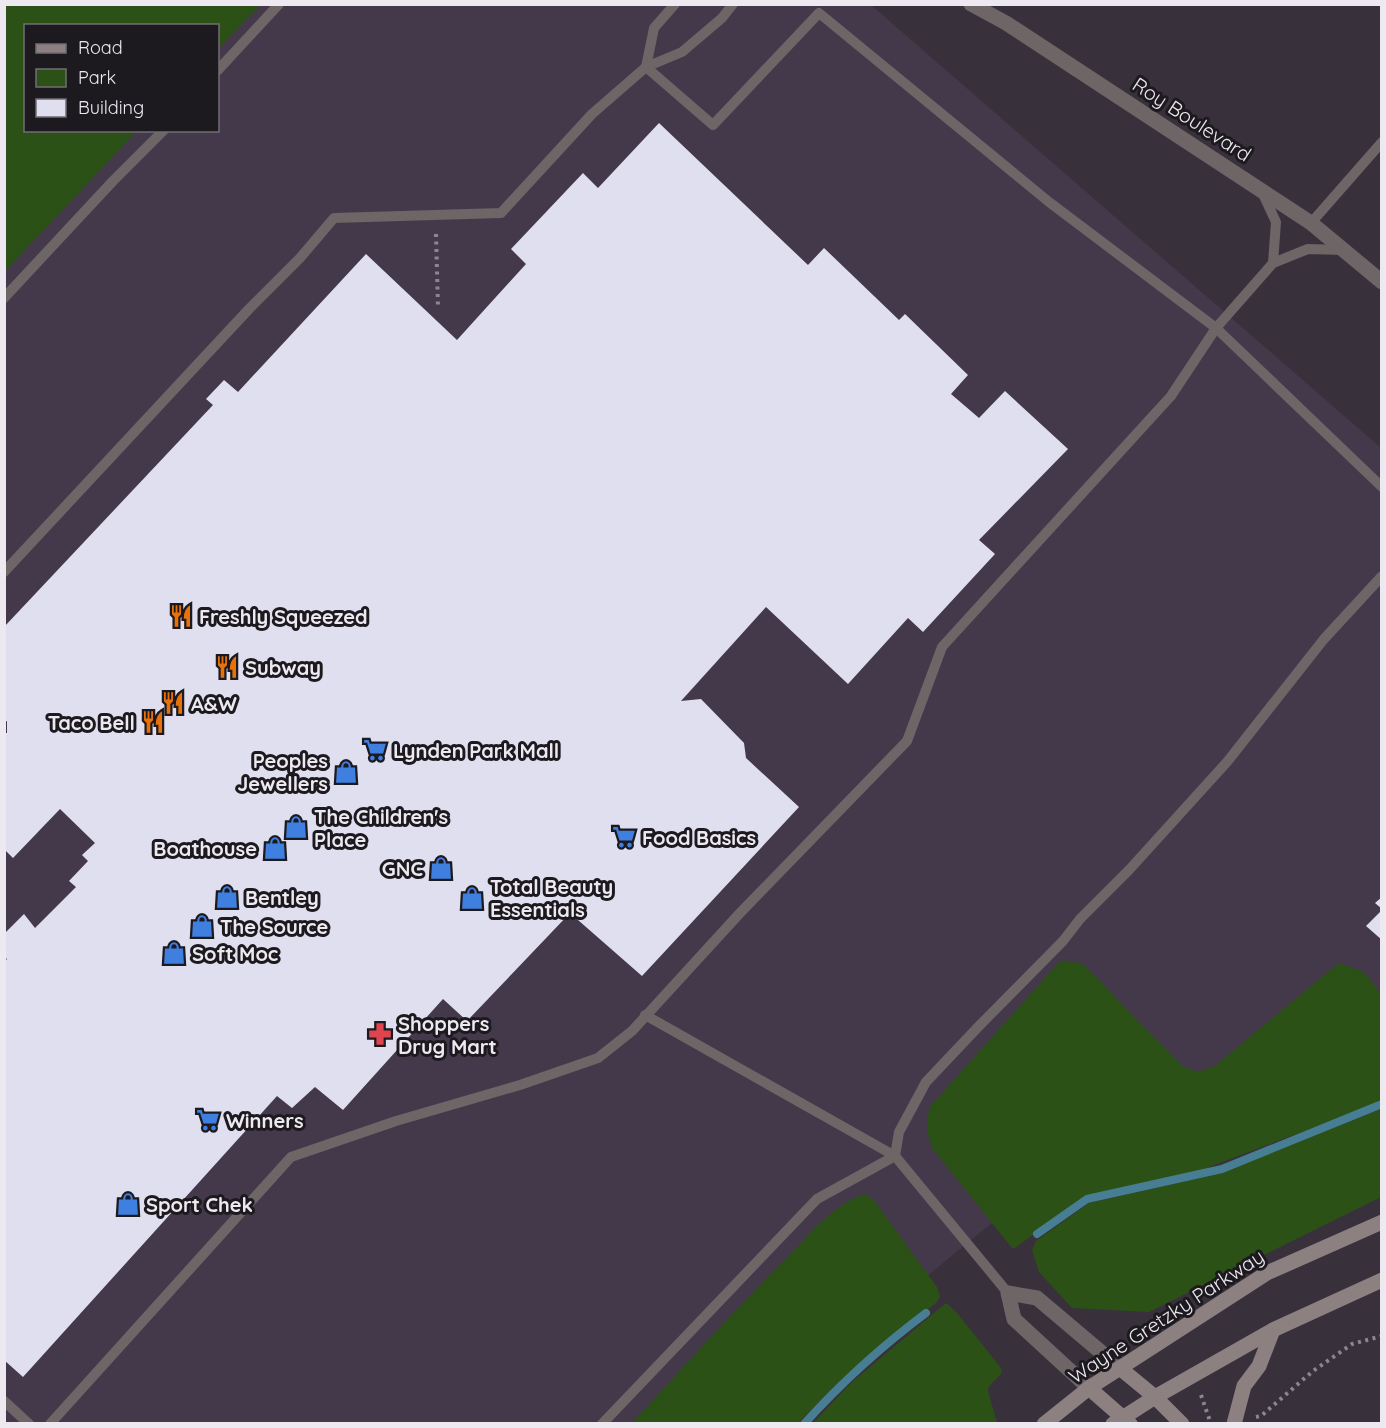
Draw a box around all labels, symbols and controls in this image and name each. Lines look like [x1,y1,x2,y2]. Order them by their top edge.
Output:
legend [24,24,219,132]
text: Road [78,36,123,59]
text: Park [78,66,116,89]
street label: Roy Boulevard [1128,71,1256,167]
text: Building [78,96,144,119]
restaurant icon: Freshly Squeezed [168,603,194,629]
place label: Freshly Squeezed [199,604,368,629]
restaurant icon: Subway [214,654,240,680]
place label: Subway [245,655,321,680]
restaurant icon: A&W [160,690,186,716]
place label: A&W [191,691,237,716]
restaurant icon: Taco Bell [140,709,166,735]
place label: Taco Bell [48,710,135,735]
supermarket icon: Lynden Park Mall [362,737,388,763]
place label: Lynden Park Mall [393,738,559,763]
place label: Peoples Jewellers [237,748,328,796]
shop icon: Peoples Jewellers [333,759,359,785]
place label: The Children's Place [314,804,448,852]
shop icon: The Children's Place [283,814,309,840]
supermarket icon: Food Basics [611,824,637,850]
place label: Food Basics [642,825,756,850]
shop icon: Boathouse [262,835,288,861]
place label: Boathouse [153,836,257,861]
shop icon: GNC [428,855,454,881]
place label: GNC [382,856,423,881]
place label: Total Beauty Essentials [490,874,613,922]
shop icon: Bentley [214,884,240,910]
place label: Bentley [245,885,319,910]
shop icon: Total Beauty Essentials [459,885,485,911]
shop icon: The Source [189,913,215,939]
place label: The Source [220,914,328,939]
shop icon: Soft Moc [161,940,187,966]
place label: Soft Moc [192,941,278,966]
place label: Shoppers Drug Mart [398,1011,497,1059]
pharmacy icon: Shoppers Drug Mart [367,1021,393,1047]
supermarket icon: Winners [195,1107,221,1133]
place label: Winners [226,1108,304,1133]
shop icon: Sport Chek [115,1191,141,1217]
place label: Sport Chek [146,1192,253,1217]
street label: Wayne Gretzky Parkway [1063,1243,1269,1389]

